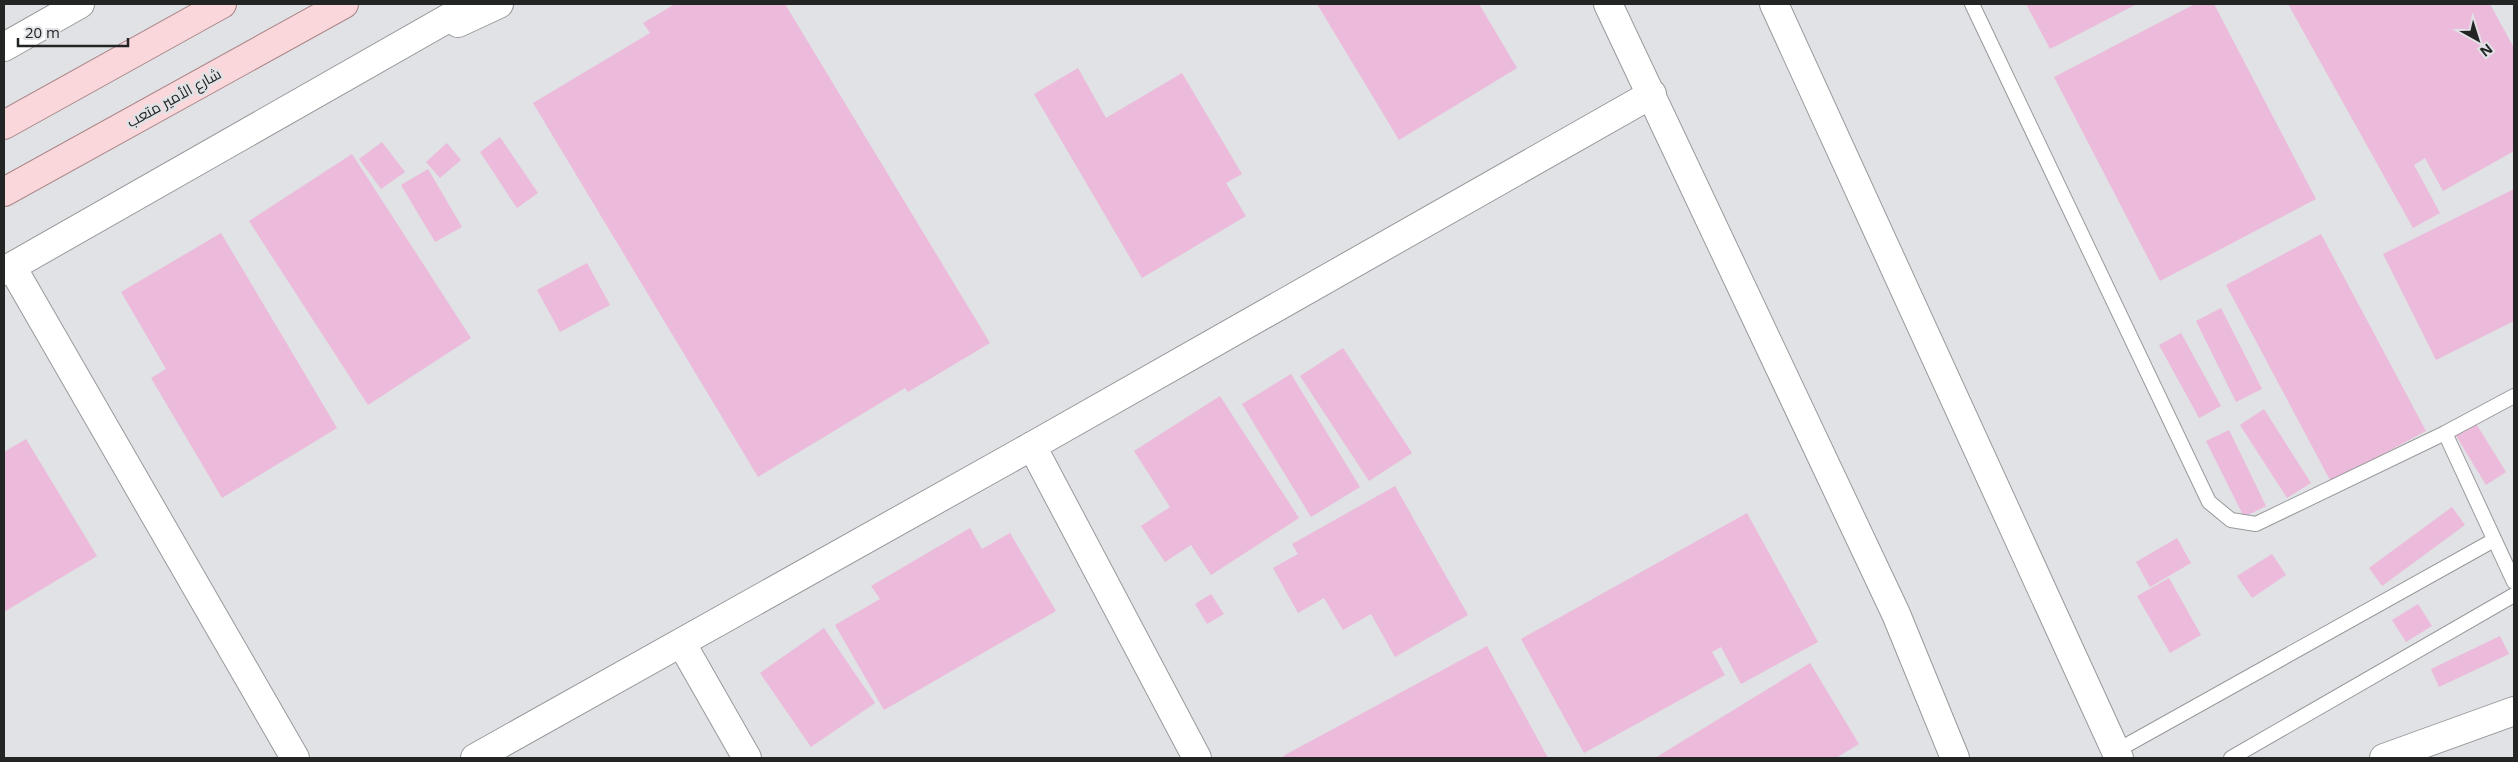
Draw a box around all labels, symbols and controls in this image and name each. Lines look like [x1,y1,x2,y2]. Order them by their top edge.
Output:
scale bar [18,15,128,47]
north arrow [2453,15,2503,65]
text: 20 m [25,22,60,42]
text: N [2476,40,2497,61]
street label: شارع الأمير متعب [123,63,225,133]

